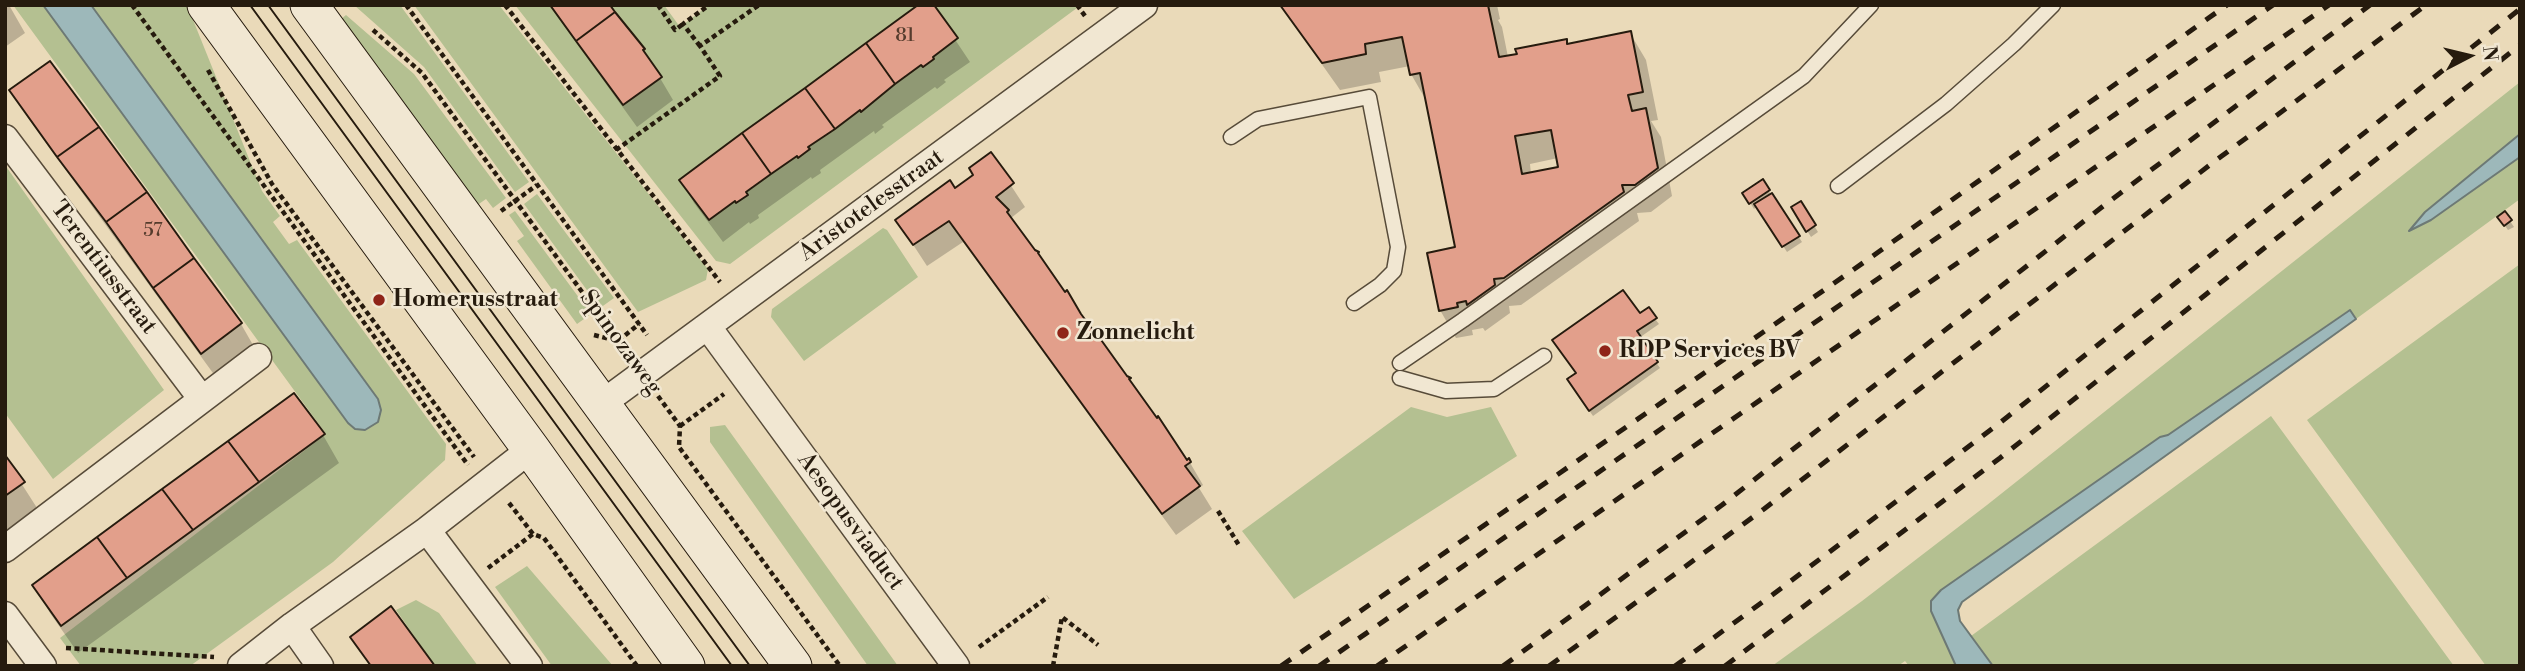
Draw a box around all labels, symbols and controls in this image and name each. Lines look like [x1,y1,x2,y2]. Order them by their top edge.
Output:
north arrow [2434,21,2504,91]
house number: 81 [895,25,915,47]
text: N [2477,45,2503,62]
street label: Aristotelesstraat [794,144,950,268]
street label: Terentiusstraat [44,196,162,340]
house number: 57 [143,220,163,242]
street label: Spinozaweg [573,285,667,401]
place label: Homerusstraat [393,286,558,314]
marker: Homerusstraat [371,292,387,308]
place label: Zonnelicht [1077,319,1194,347]
marker: Zonnelicht [1055,325,1071,341]
place label: RDP Services BV [1619,337,1800,365]
marker: RDP Services BV [1597,343,1613,359]
street label: Aesopusviaduct [791,448,909,596]

